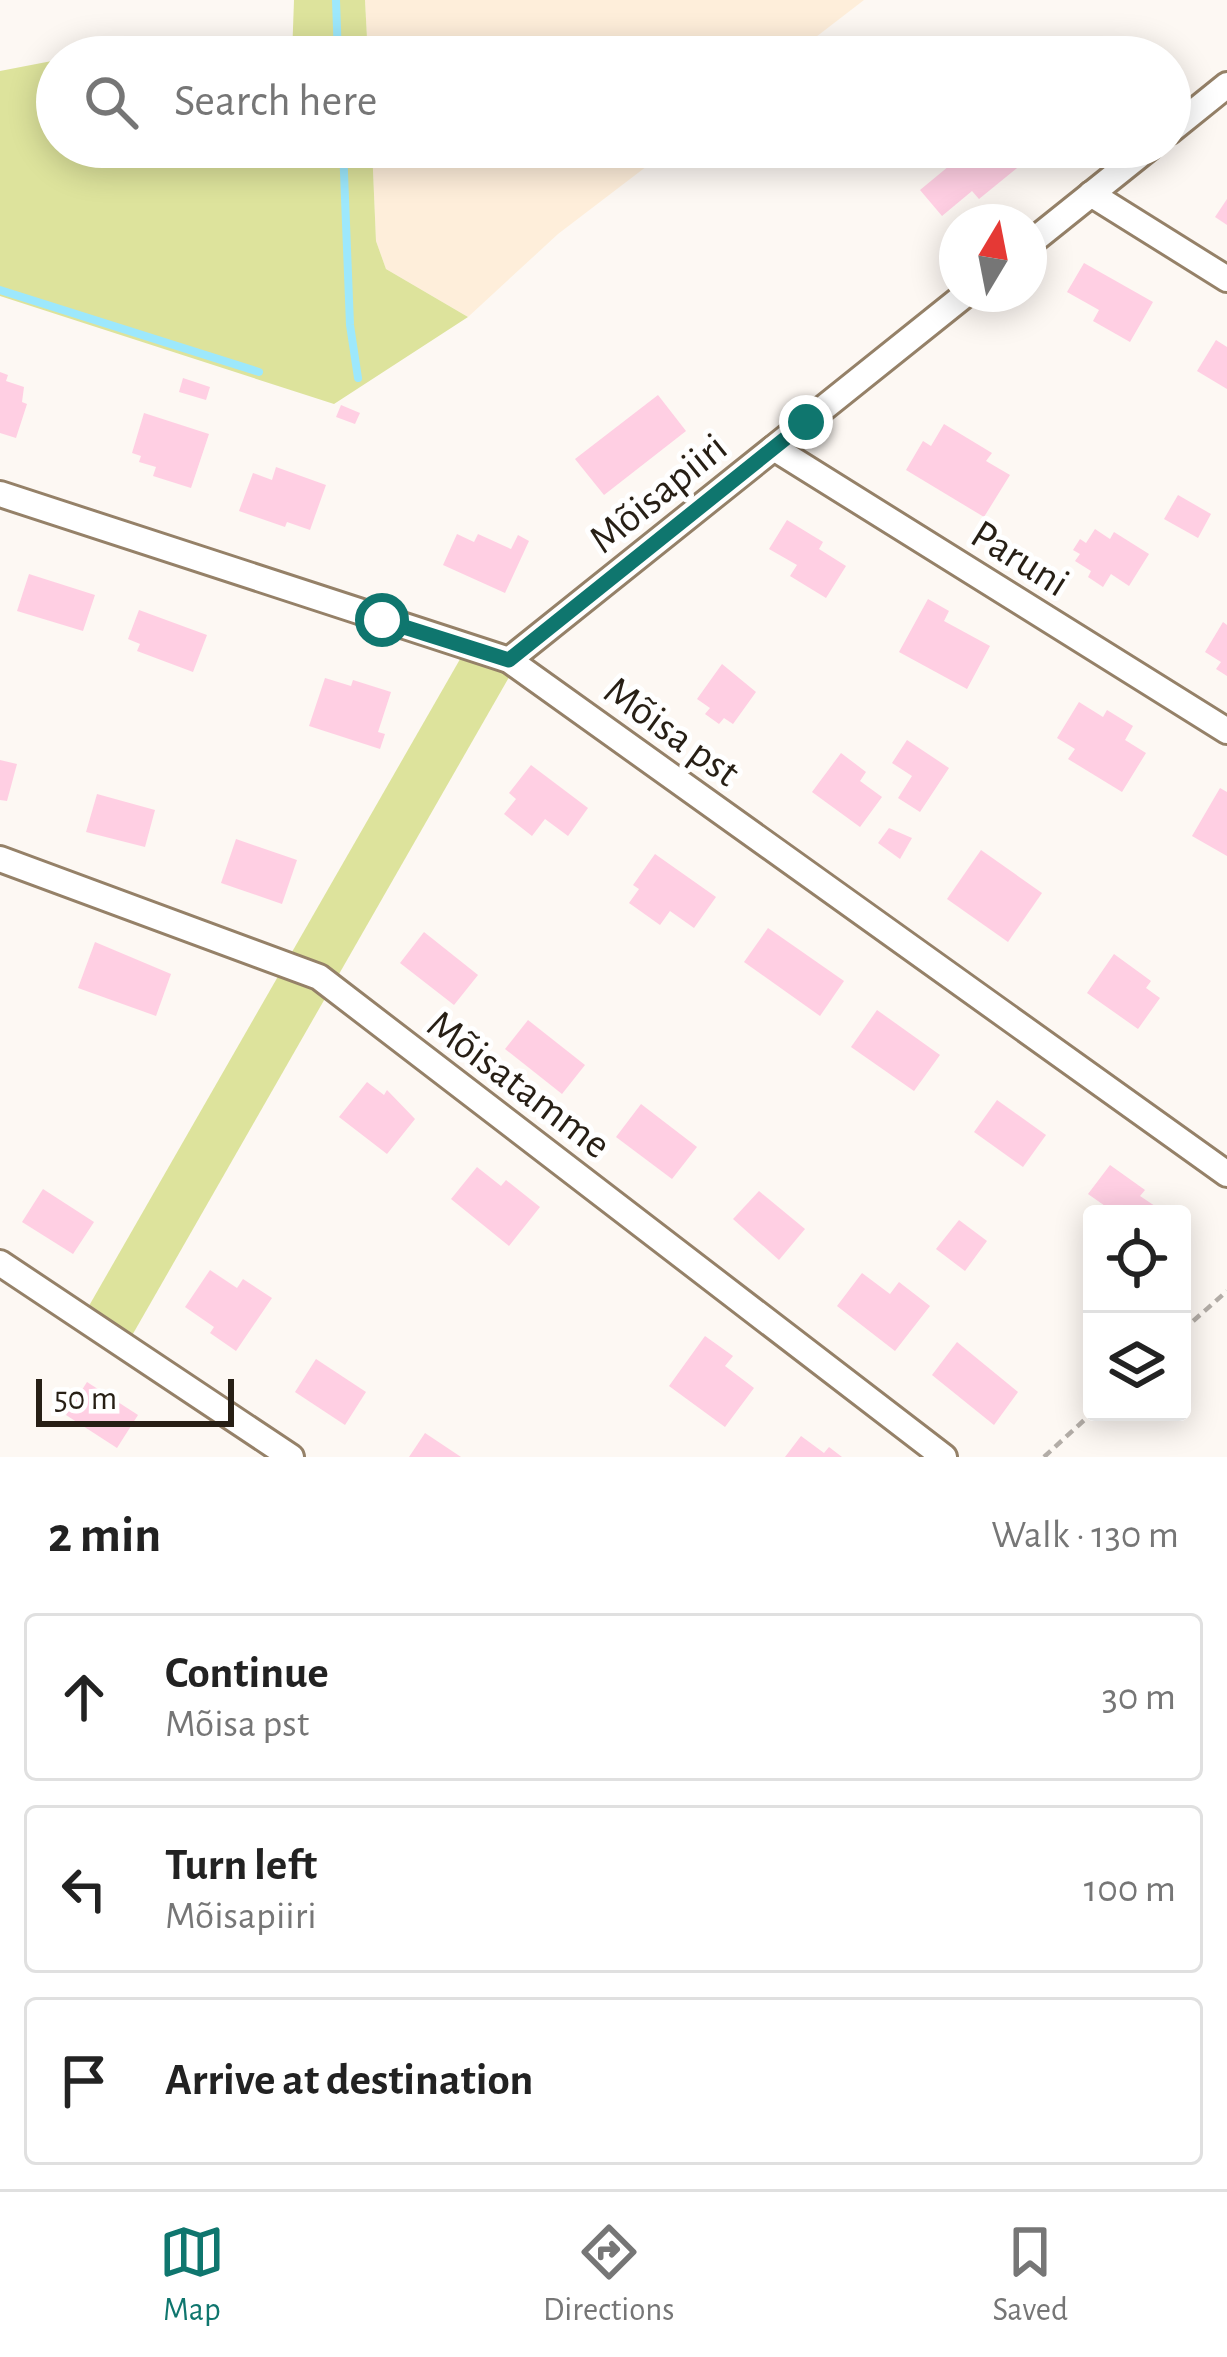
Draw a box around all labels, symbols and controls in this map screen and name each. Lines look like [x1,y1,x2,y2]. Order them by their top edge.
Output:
search box [36,36,1191,168]
icon: search [78,69,144,135]
text: Search here [174,79,377,124]
north arrow [939,204,1047,312]
route end [779,395,833,449]
street label: Mõisapiiri [582,426,735,561]
street label: Paruni [964,513,1076,605]
route start [355,593,409,647]
street label: Mõisa pst [597,669,747,794]
street label: Mõisatamme [420,1003,618,1167]
map controls [1083,1205,1191,1421]
button: locate [1083,1205,1191,1313]
button: layers [1083,1313,1191,1421]
scale bar [36,1373,234,1426]
text: 50 m [54,1383,117,1416]
text: 2 min [48,1510,161,1561]
text: Walk · 130 m [991,1516,1179,1555]
text: Continue [165,1651,329,1696]
icon: ahead [51,1664,117,1730]
text: 30 m [1102,1678,1176,1717]
text: Mõisa pst [165,1705,309,1744]
text: Turn left [165,1843,317,1888]
icon: left [51,1856,117,1922]
text: 100 m [1084,1870,1176,1909]
text: Mõisapiiri [165,1897,317,1936]
icon: arrive [51,2048,117,2114]
text: Arrive at destination [165,2058,533,2103]
tab: Map [159,2219,225,2331]
tab: Directions [543,2219,674,2331]
tab: Saved [992,2219,1068,2331]

